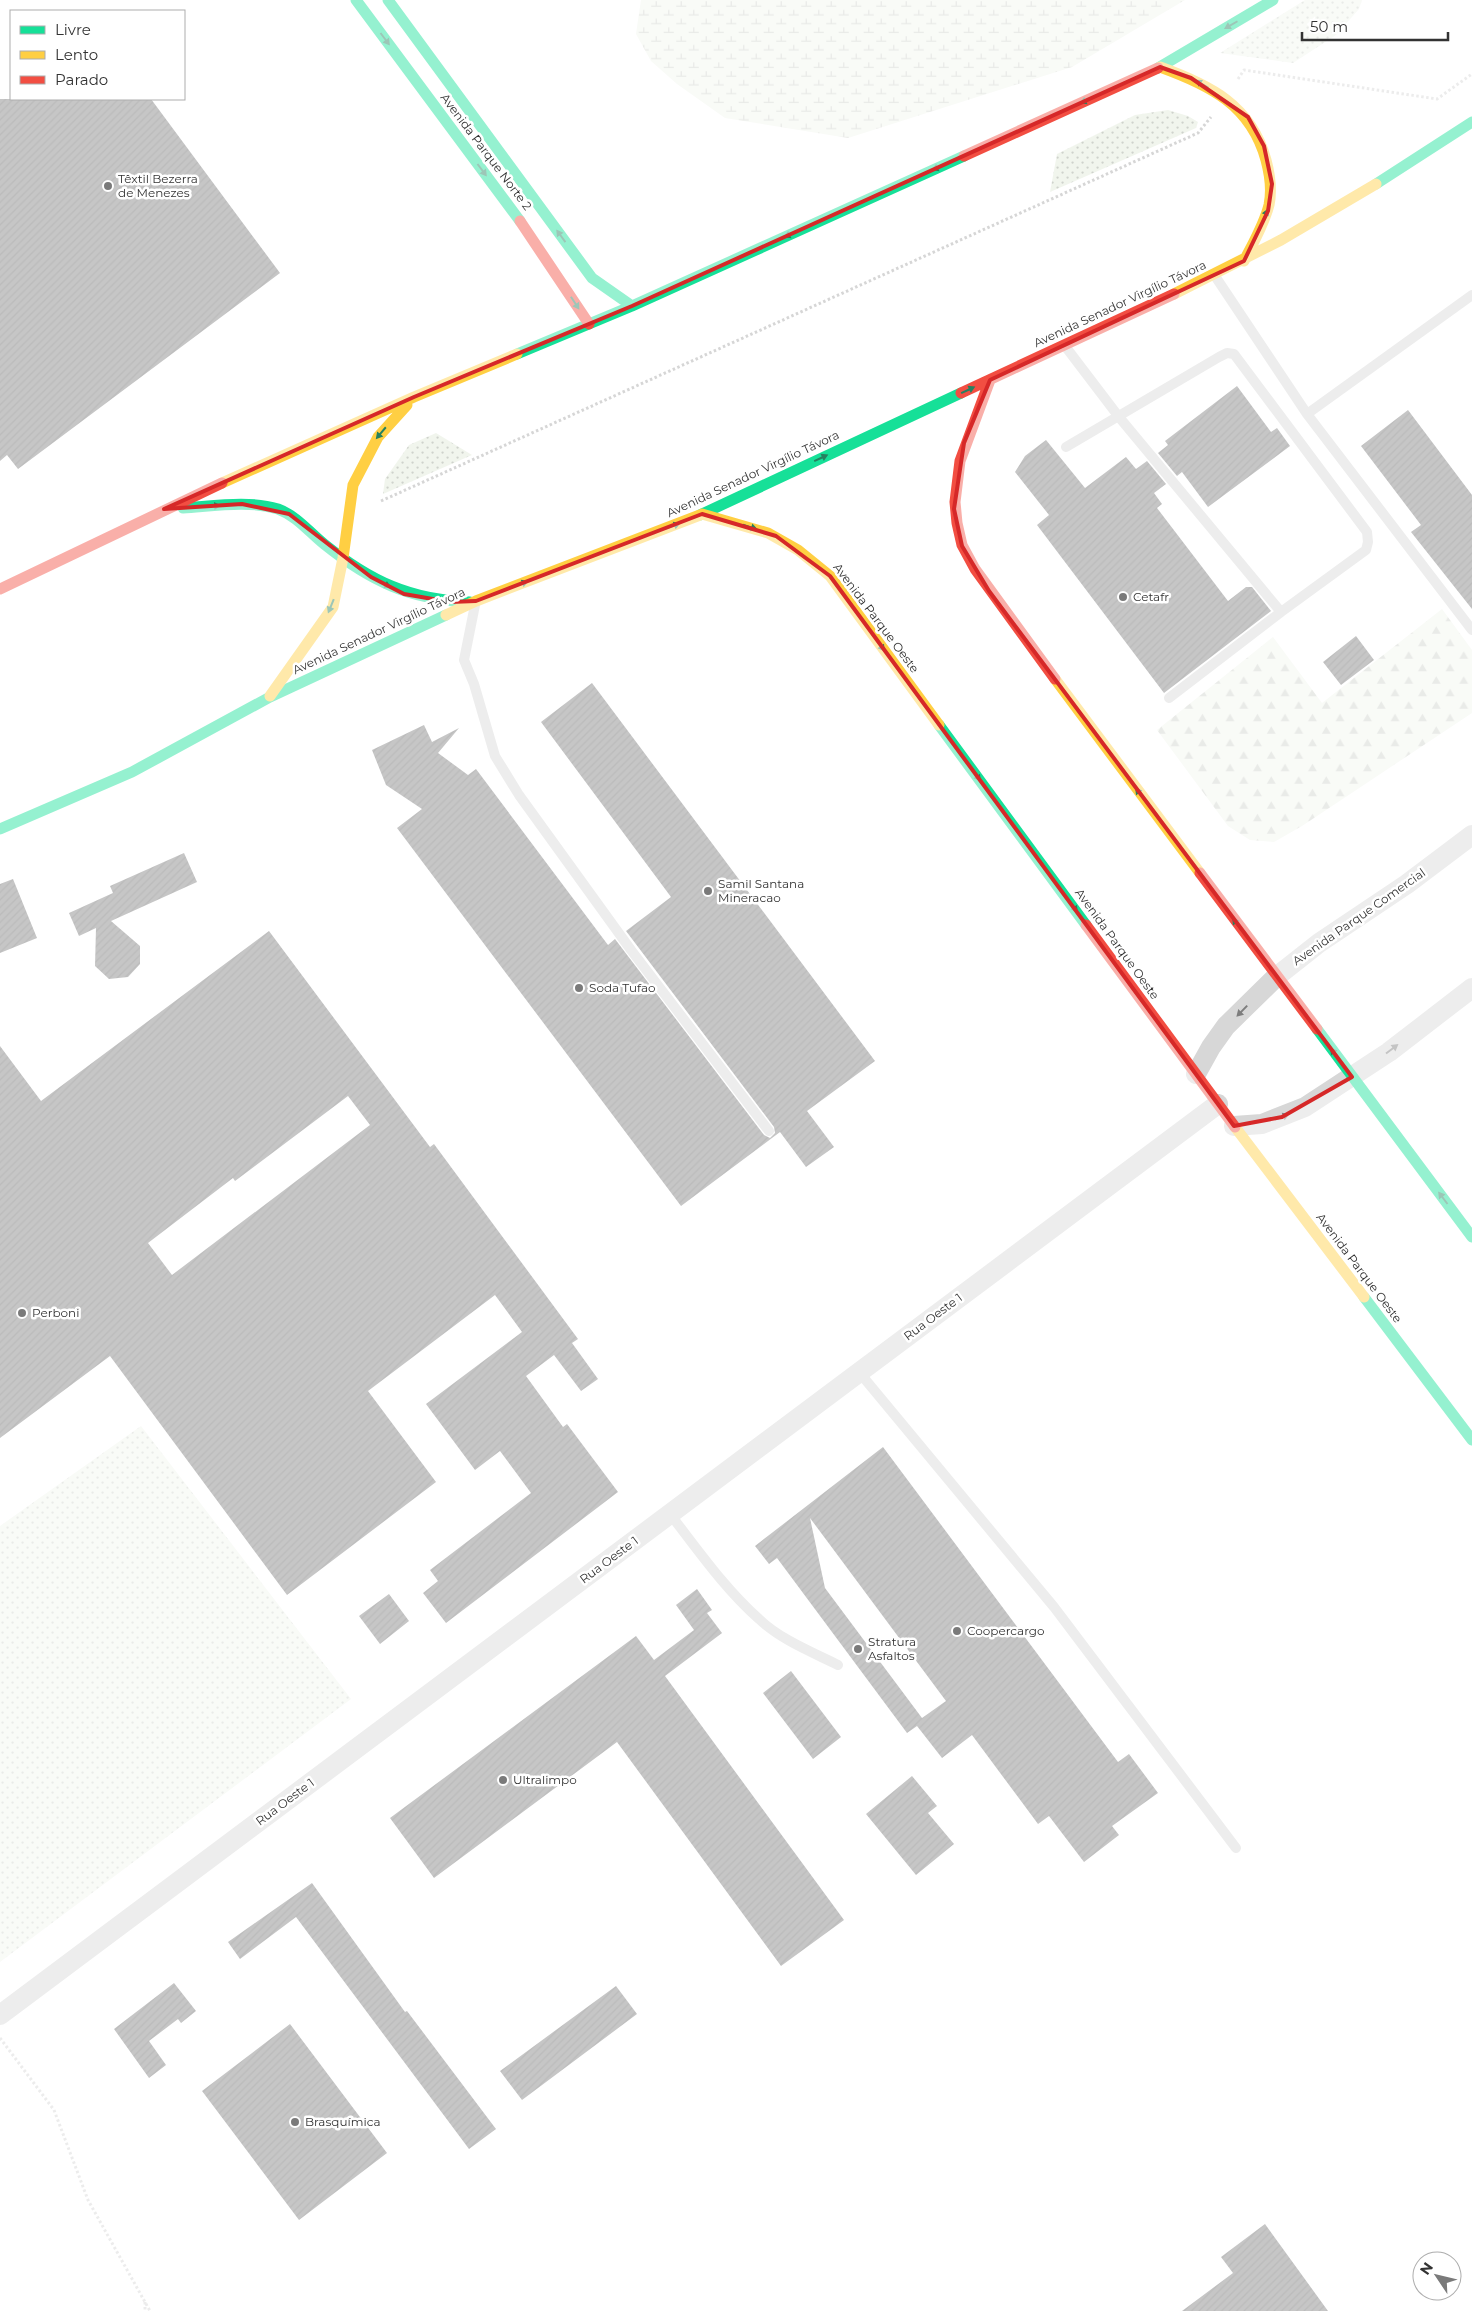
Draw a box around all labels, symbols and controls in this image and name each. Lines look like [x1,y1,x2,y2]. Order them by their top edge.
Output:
legend [10,10,185,100]
scale bar [1302,10,1448,42]
text: 50 m [1310,17,1348,36]
text: Livre [55,20,91,39]
one-way arrow [1224,21,1238,29]
one-way arrow [380,32,390,46]
text: Lento [55,45,98,64]
text: Parado [55,70,108,89]
one-way arrow [1195,79,1208,88]
street label: Avenida Parque Norte 2 [438,90,535,213]
one-way arrow [1080,96,1094,104]
one-way arrow [477,163,487,177]
one-way arrow [932,163,946,171]
place label: Têxtil Bezerra de Menezes [118,171,198,200]
marker: Têxtil Bezerra de Menezes [102,180,114,192]
one-way arrow [1261,209,1269,224]
one-way arrow [556,229,566,243]
one-way arrow [784,230,798,238]
street label: Avenida Senador Virgílio Távora [1031,257,1208,350]
one-way arrow [570,296,580,309]
one-way arrow [961,386,975,394]
one-way arrow [376,427,387,440]
street label: Avenida Senador Virgílio Távora [664,427,841,520]
one-way arrow [813,454,828,463]
one-way arrow [205,502,221,510]
one-way arrow [666,522,681,530]
one-way arrow [742,523,757,531]
street label: Avenida Parque Oeste [830,560,923,675]
one-way arrow [377,580,392,588]
one-way arrow [514,580,529,588]
street label: Avenida Senador Virgílio Távora [290,584,467,677]
place label: Cetafr [1133,589,1169,604]
marker: Cetafr [1117,591,1129,603]
one-way arrow [327,598,335,613]
one-way arrow [875,638,885,651]
one-way arrow [971,768,982,781]
one-way arrow [1135,787,1145,801]
street label: Avenida Parque Comercial [1289,865,1428,968]
place label: Samil Santana Mineracao [718,876,804,905]
marker: Samil Santana Mineracao [702,885,714,897]
street label: Avenida Parque Oeste [1072,885,1163,1002]
one-way arrow [1068,899,1078,913]
one-way arrow [1232,917,1242,931]
place label: Soda Tufao [589,980,656,995]
marker: Soda Tufao [573,982,585,994]
one-way arrow [1236,1005,1248,1017]
one-way arrow [1385,1044,1399,1054]
one-way arrow [1329,1048,1340,1061]
one-way arrow [1275,1113,1290,1121]
one-way arrow [1438,1191,1448,1205]
street label: Avenida Parque Oeste [1313,1210,1406,1325]
street label: Rua Oeste 1 [900,1290,965,1344]
place label: Perboni [32,1305,79,1320]
marker: Perboni [16,1307,28,1319]
street label: Rua Oeste 1 [576,1533,641,1587]
place label: Coopercargo [967,1623,1045,1638]
marker: Coopercargo [951,1625,963,1637]
place label: Stratura Asfaltos [868,1634,916,1663]
marker: Stratura Asfaltos [852,1643,864,1655]
place label: Ultralimpo [513,1772,577,1787]
marker: Ultralimpo [497,1774,509,1786]
street label: Rua Oeste 1 [252,1775,317,1829]
place label: Brasquímica [305,2114,381,2129]
marker: Brasquímica [289,2116,301,2128]
north arrow [1412,2251,1462,2301]
text: N [1416,2259,1437,2278]

